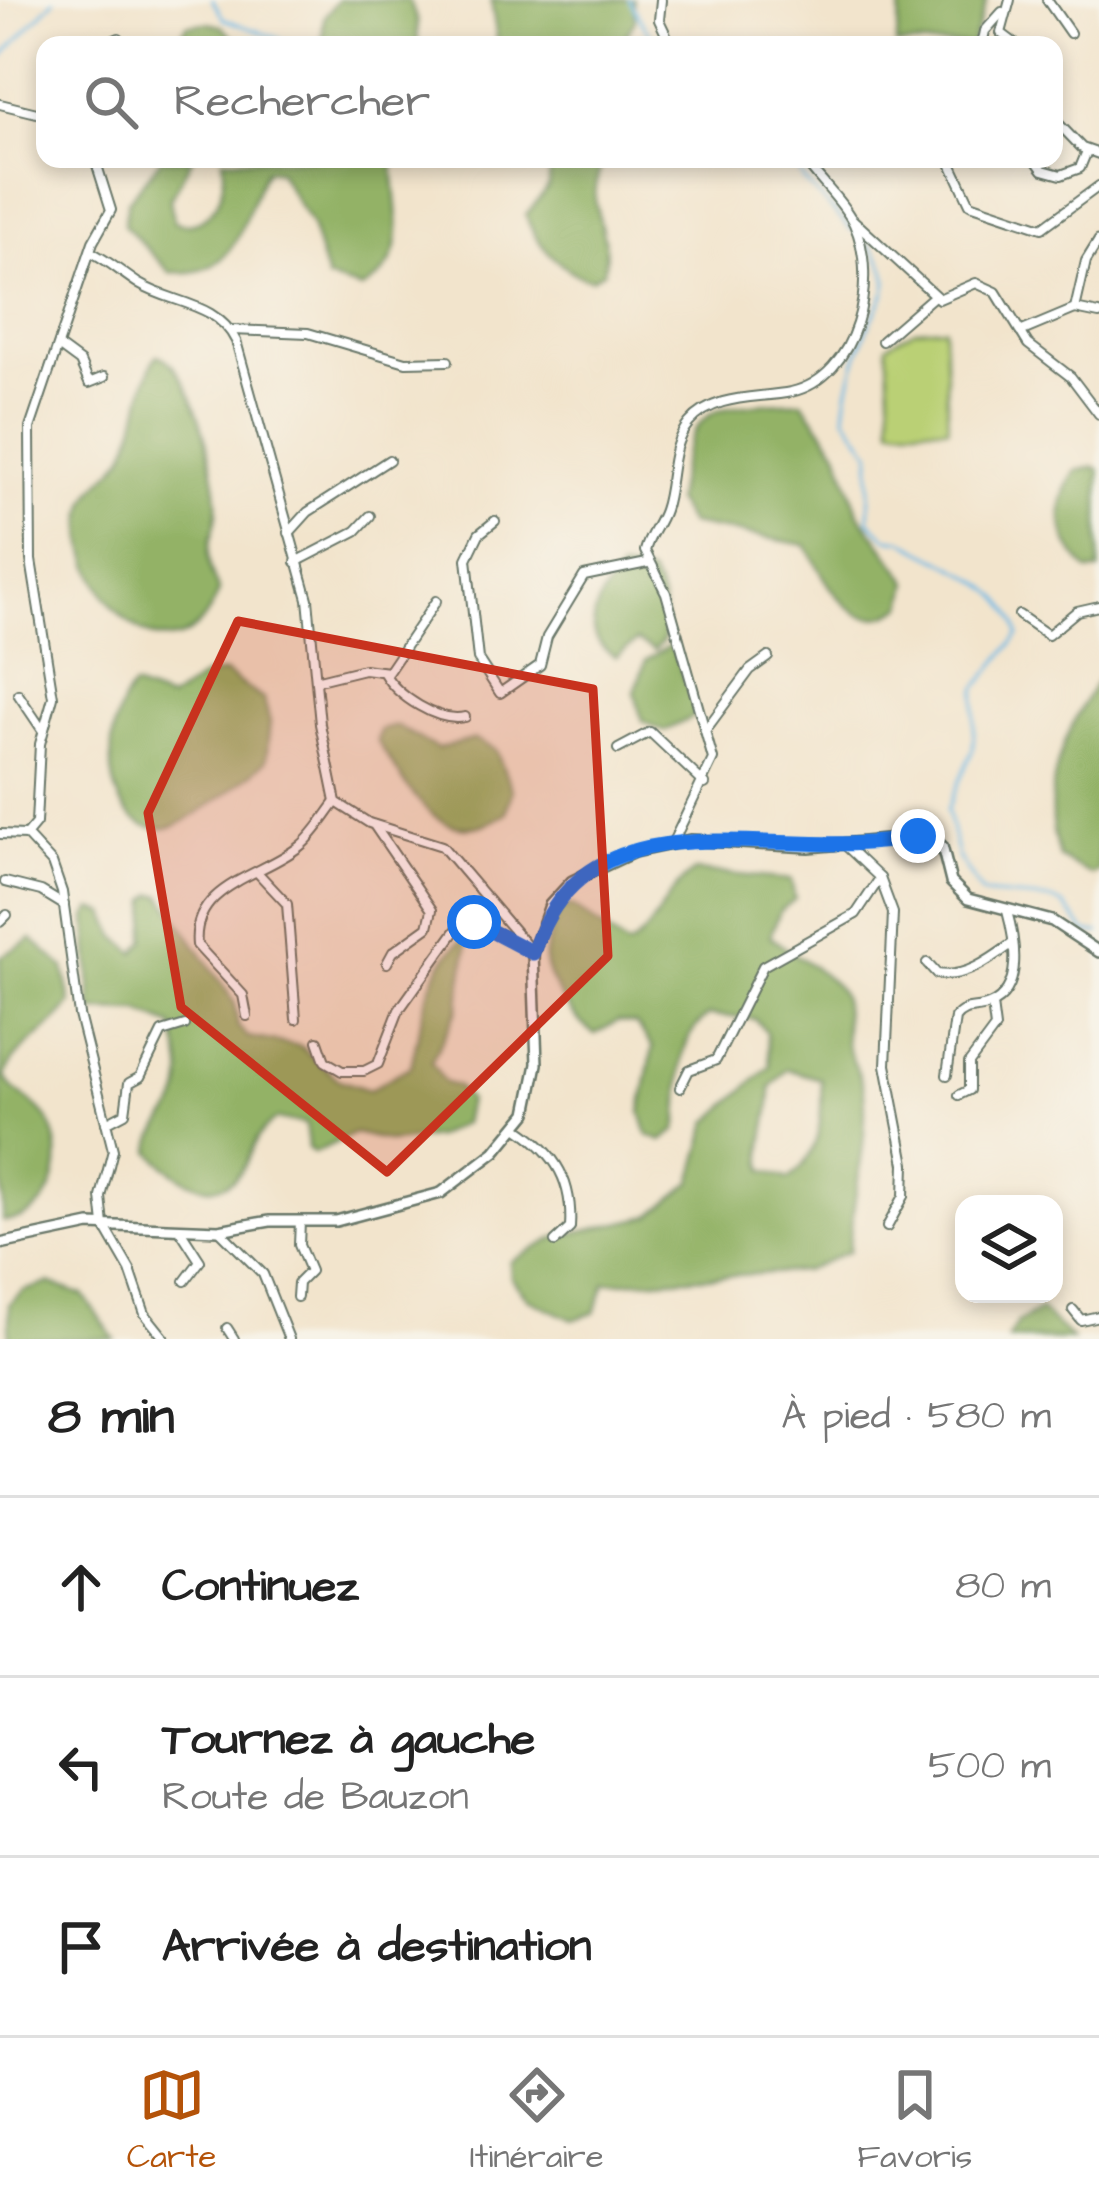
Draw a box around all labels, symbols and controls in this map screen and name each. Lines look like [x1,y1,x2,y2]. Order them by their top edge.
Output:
search box [36,36,1063,168]
icon: search [78,69,144,135]
text: Rechercher [174,71,430,133]
route end [891,809,945,863]
route start [447,895,501,949]
map controls [955,1195,1063,1303]
button: layers [955,1195,1063,1303]
text: 8 min [48,1382,174,1453]
text: À pied · 580 m [782,1390,1051,1444]
icon: ahead [48,1554,114,1620]
text: Continuez [162,1556,359,1618]
text: 80 m [955,1560,1051,1614]
text: Tournez à gauche [162,1709,535,1771]
icon: left [48,1734,114,1800]
text: 500 m [928,1740,1051,1794]
text: Route de Bauzon [162,1771,469,1825]
icon: arrive [48,1914,114,1980]
text: Arrivée à destination [162,1916,591,1978]
tab: Carte [127,2062,216,2180]
tab: Itinéraire [470,2062,604,2180]
tab: Favoris [857,2062,972,2180]

